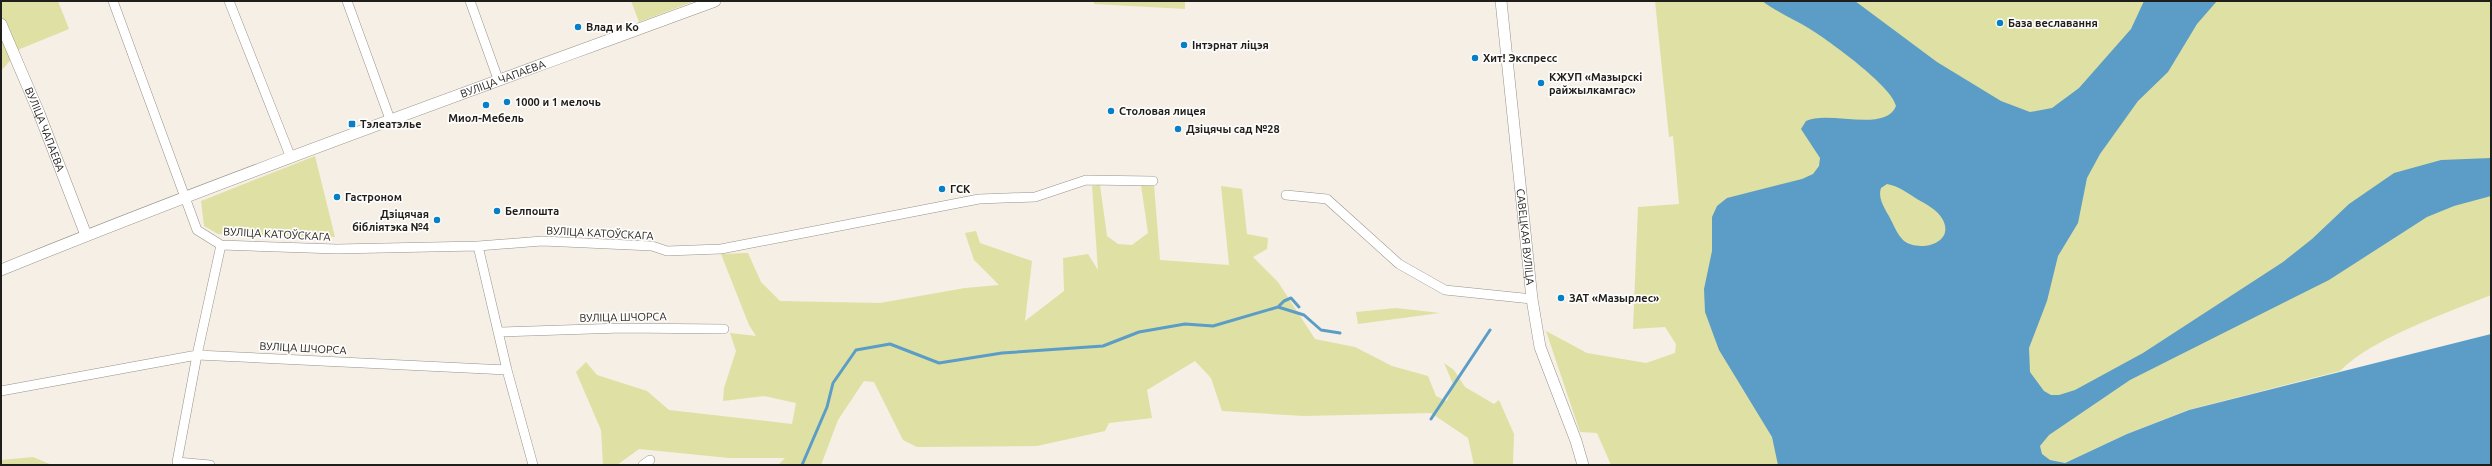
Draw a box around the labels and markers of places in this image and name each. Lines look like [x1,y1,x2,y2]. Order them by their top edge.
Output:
place label: База веславання [2008,17,2098,29]
marker: База веславання [1995,18,2005,28]
place label: Влад и Ко [586,21,639,33]
marker: Влад и Ко [573,22,583,32]
place label: Інтэрнат ліцэя [1192,39,1269,51]
marker: Інтэрнат ліцэя [1179,40,1189,50]
place label: Хит! Экспресс [1483,52,1558,64]
marker: Хит! Экспресс [1470,53,1480,63]
place label: КЖУП «Мазырскі райжылкамгас» [1549,71,1642,96]
marker: КЖУП «Мазырскі райжылкамгас» [1536,78,1546,88]
place label: 1000 и 1 мелочь [515,96,601,108]
marker: 1000 и 1 мелочь [502,97,512,107]
marker: Миол-Мебель [481,100,491,110]
place label: Столовая лицея [1119,105,1206,117]
marker: Столовая лицея [1106,106,1116,116]
place label: Миол-Мебель [448,112,524,124]
place label: Тэлеатэлье [360,118,422,130]
marker: Тэлеатэлье [347,119,357,129]
place label: Дзіцячы сад №28 [1186,123,1280,135]
marker: Дзіцячы сад №28 [1173,124,1183,134]
place label: ГСК [950,183,971,195]
marker: ГСК [937,184,947,194]
place label: Гастроном [345,191,402,203]
marker: Гастроном [332,192,342,202]
place label: Белпошта [505,205,559,217]
marker: Белпошта [492,206,502,216]
place label: Дзіцячая бібліятэка №4 [352,208,429,233]
marker: Дзіцячая бібліятэка №4 [432,215,442,225]
place label: ЗАТ «Мазырлес» [1569,292,1659,304]
marker: ЗАТ «Мазырлес» [1556,293,1566,303]

